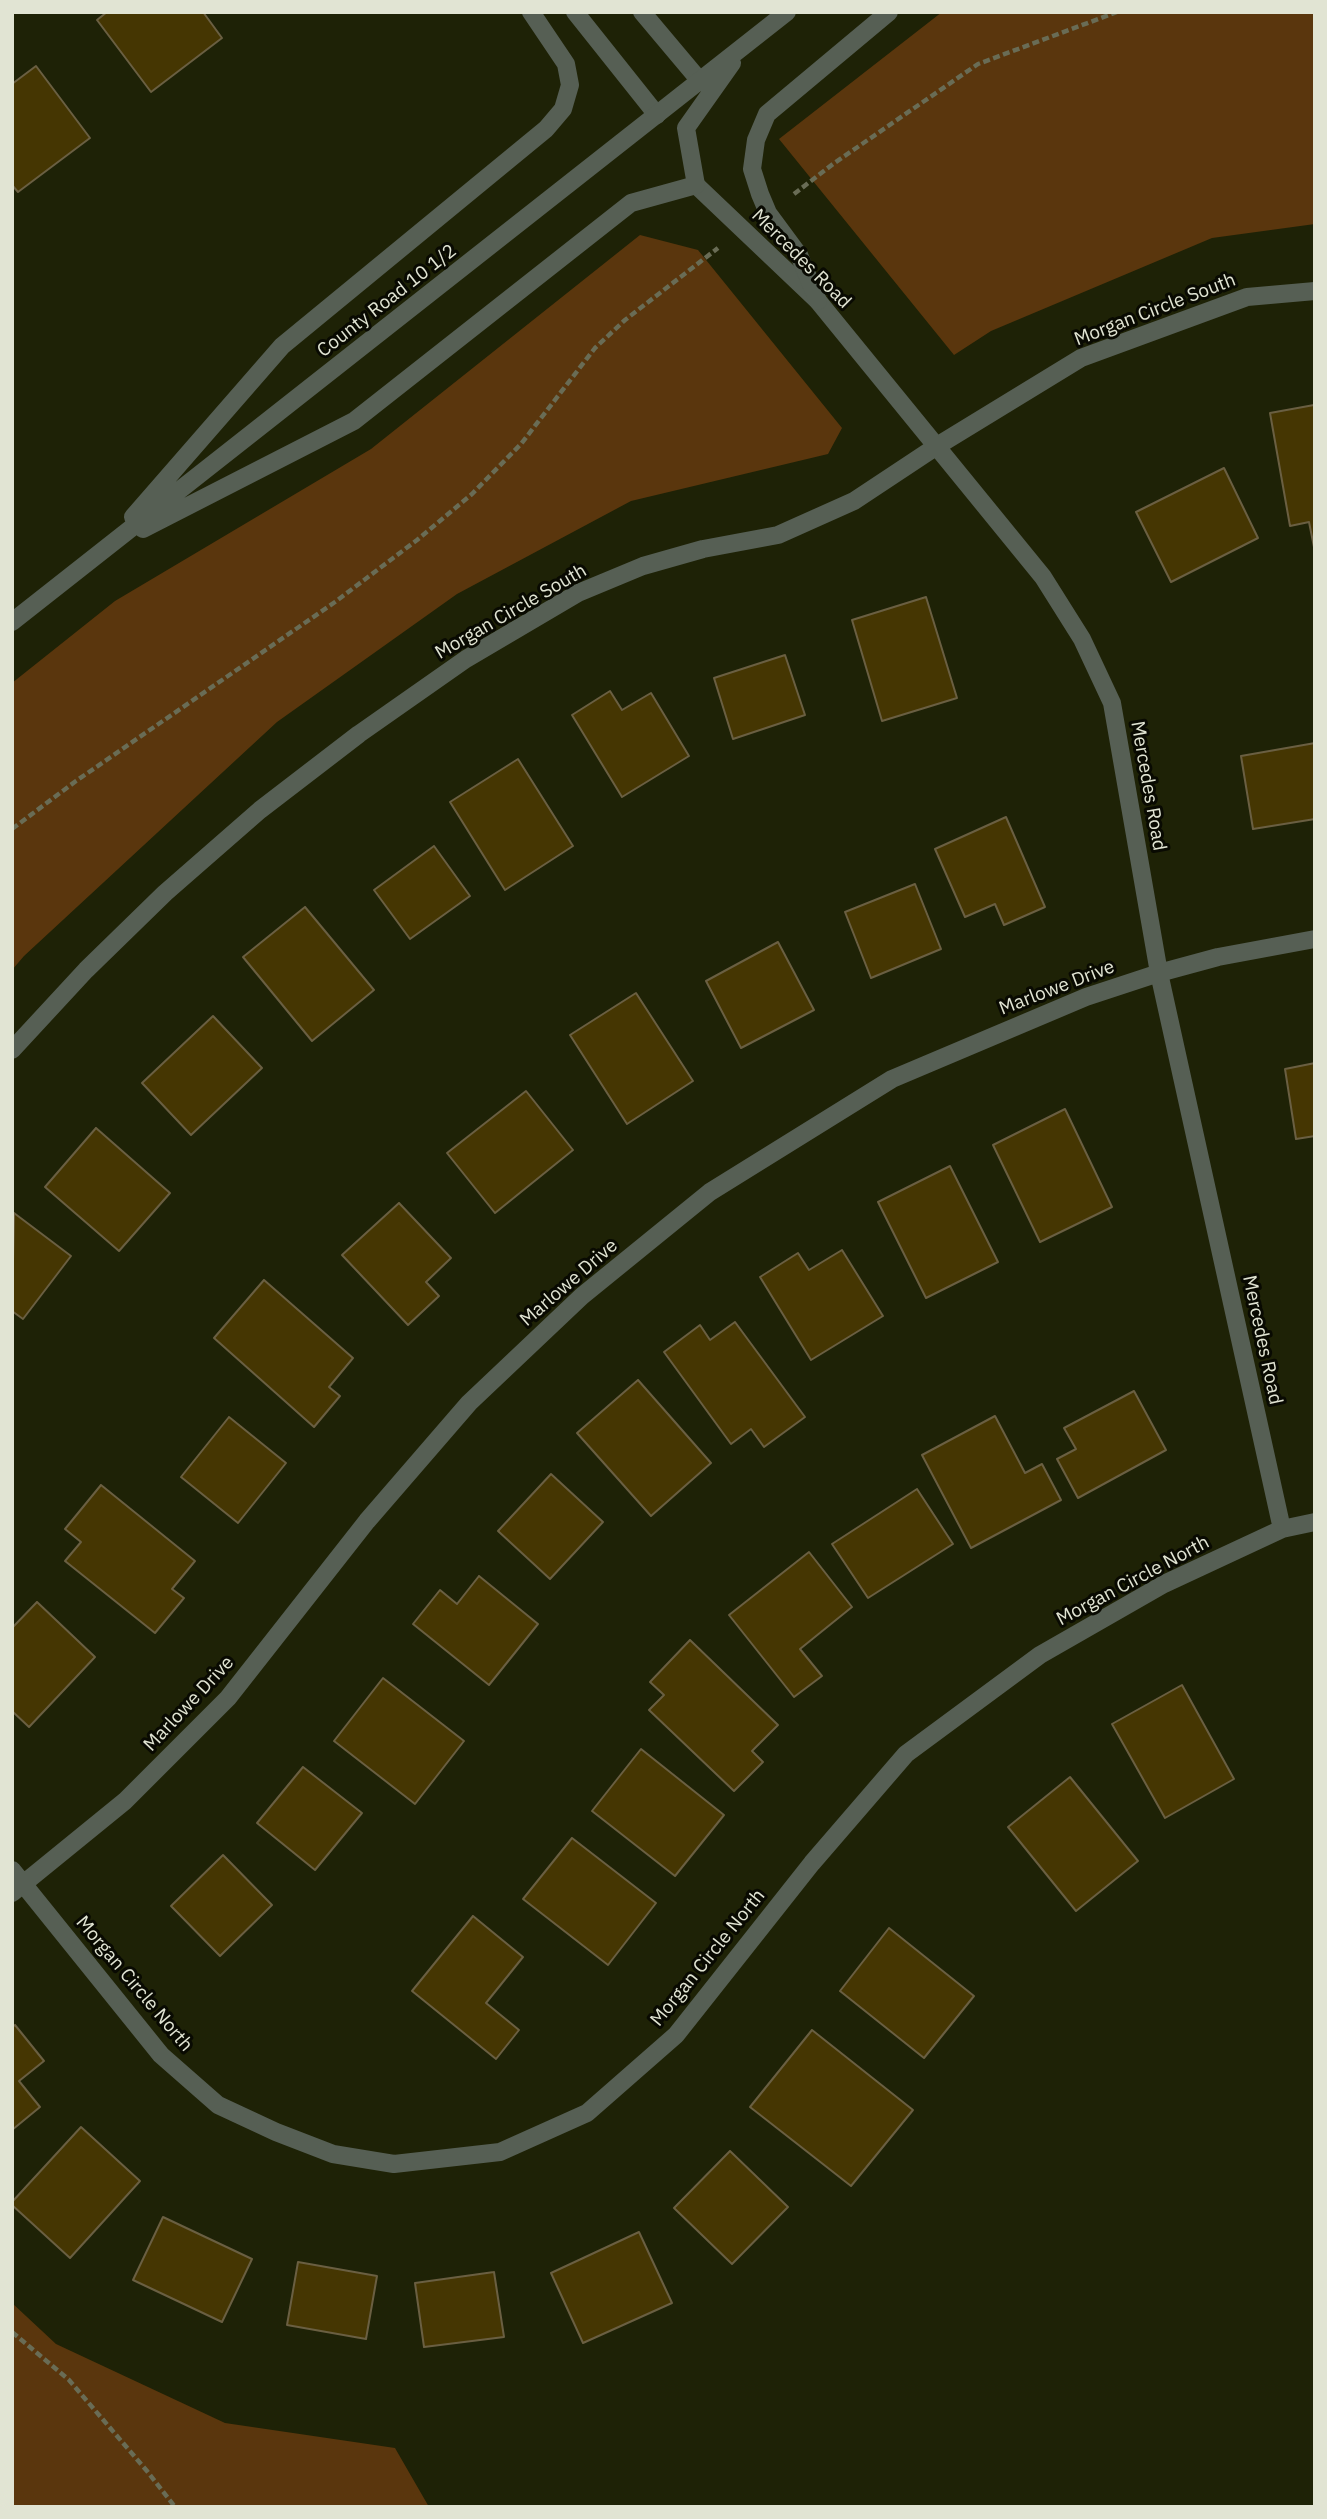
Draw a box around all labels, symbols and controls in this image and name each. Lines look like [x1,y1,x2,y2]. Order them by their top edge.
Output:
street label: Mercedes Road [746,204,856,314]
street label: County Road 10 1/2 [313,240,461,362]
street label: Morgan Circle South [1071,269,1239,351]
street label: Morgan Circle South [431,559,591,665]
street label: Mercedes Road [1125,719,1171,853]
street label: Marlowe Drive [996,956,1118,1020]
street label: Marlowe Drive [516,1234,622,1332]
street label: Mercedes Road [1237,1273,1287,1407]
street label: Morgan Circle North [1053,1531,1213,1631]
street label: Marlowe Drive [139,1652,239,1756]
street label: Morgan Circle North [646,1885,770,2031]
street label: Morgan Circle North [71,1912,197,2056]

